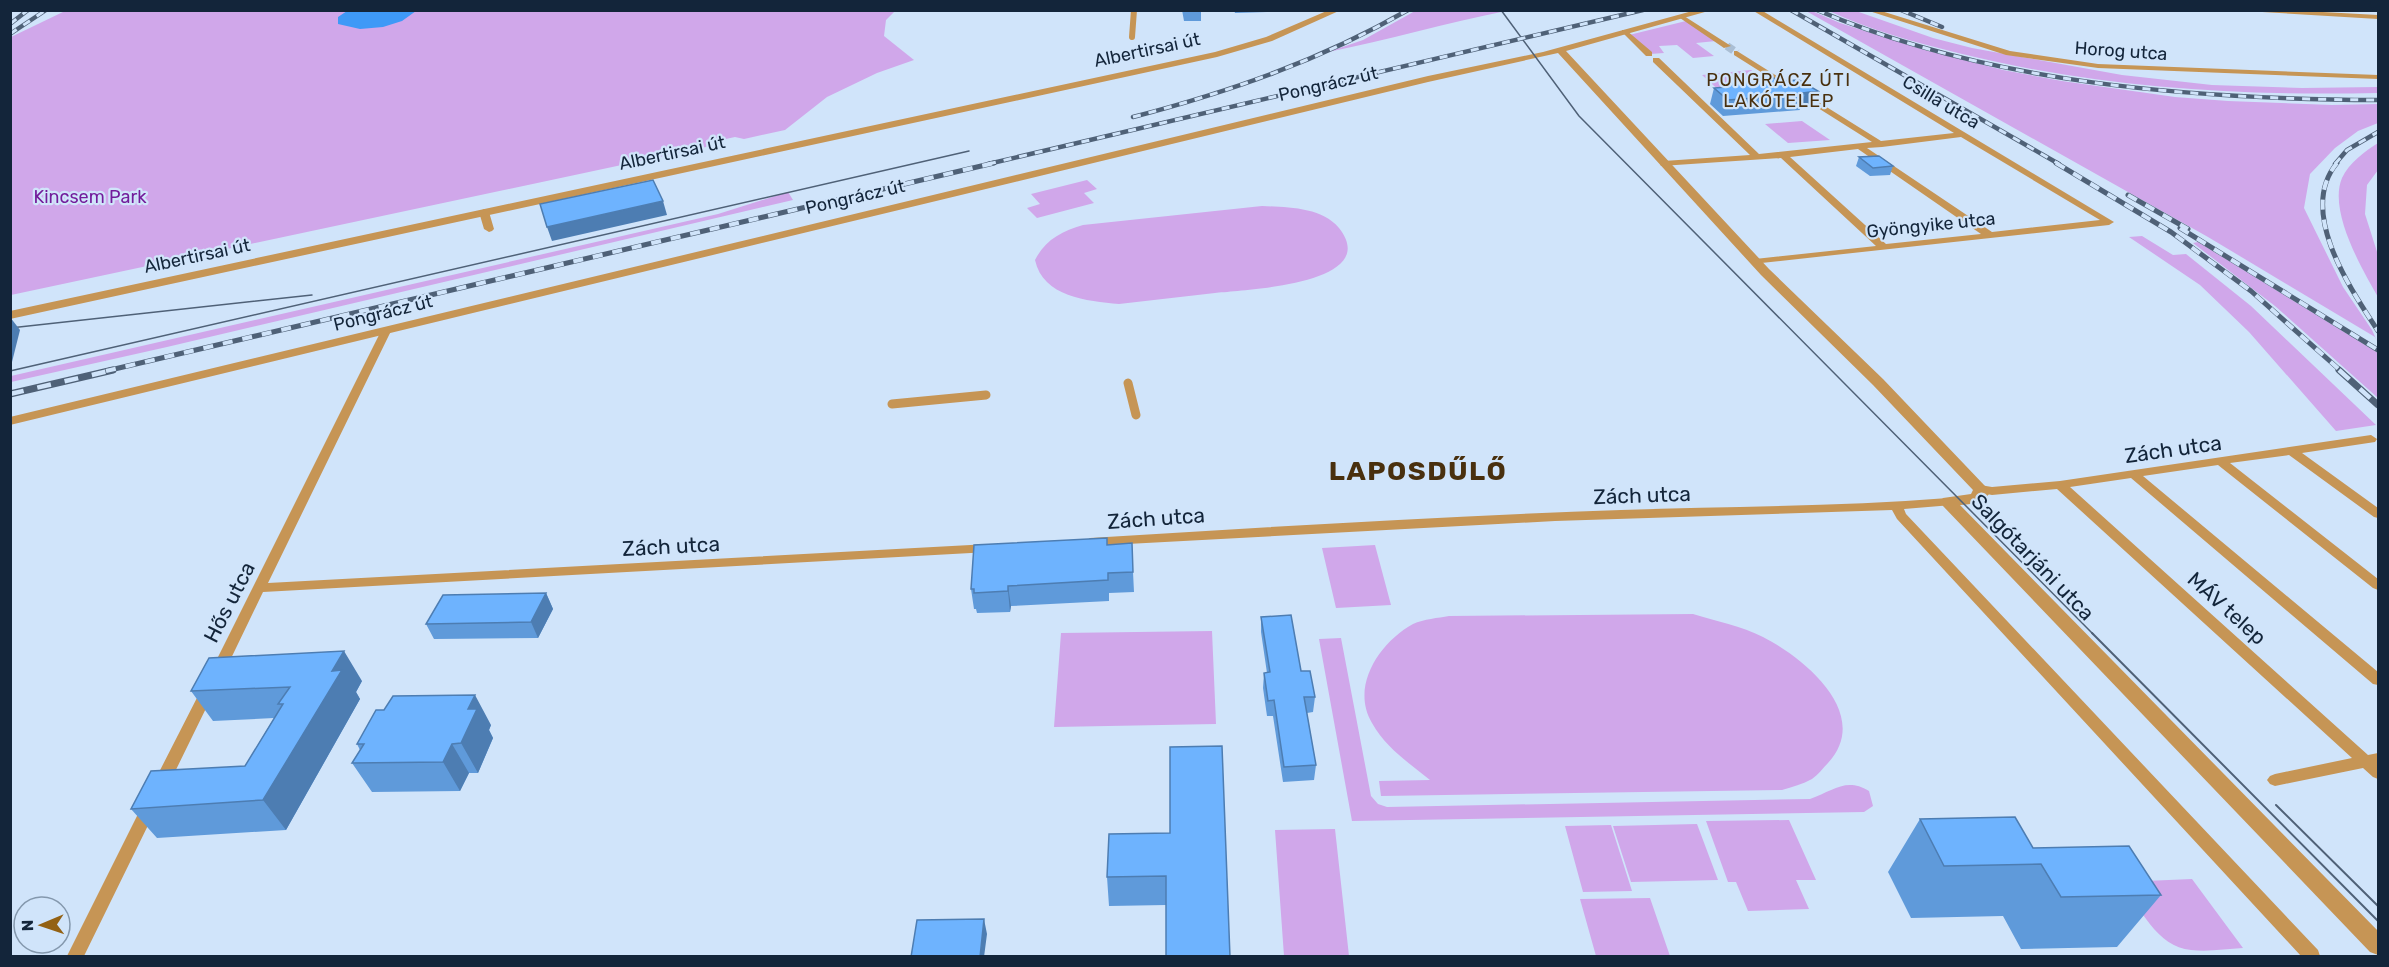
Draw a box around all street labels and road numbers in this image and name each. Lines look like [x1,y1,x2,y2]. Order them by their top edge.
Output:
street label: Albertirsai út [1092,28,1202,72]
street label: Horog utca [2074,37,2168,65]
street label: Pongrácz út [1276,62,1380,106]
street label: Csilla utca [1898,70,1984,134]
street label: Albertirsai út [617,131,727,175]
street label: Pongrácz út [803,175,907,219]
street label: Gyöngyike utca [1866,207,1996,243]
street label: Albertirsai út [142,234,252,278]
street label: Pongrácz út [331,290,435,336]
street label: Zách utca [2123,430,2223,468]
street label: Zách utca [1593,481,1691,509]
street label: Salgótarjáni utca [1966,489,2100,625]
street label: Zách utca [1106,502,1206,534]
street label: Zách utca [622,531,720,561]
street label: Hős utca [198,558,260,646]
street label: MÁV telep [2183,566,2271,650]

